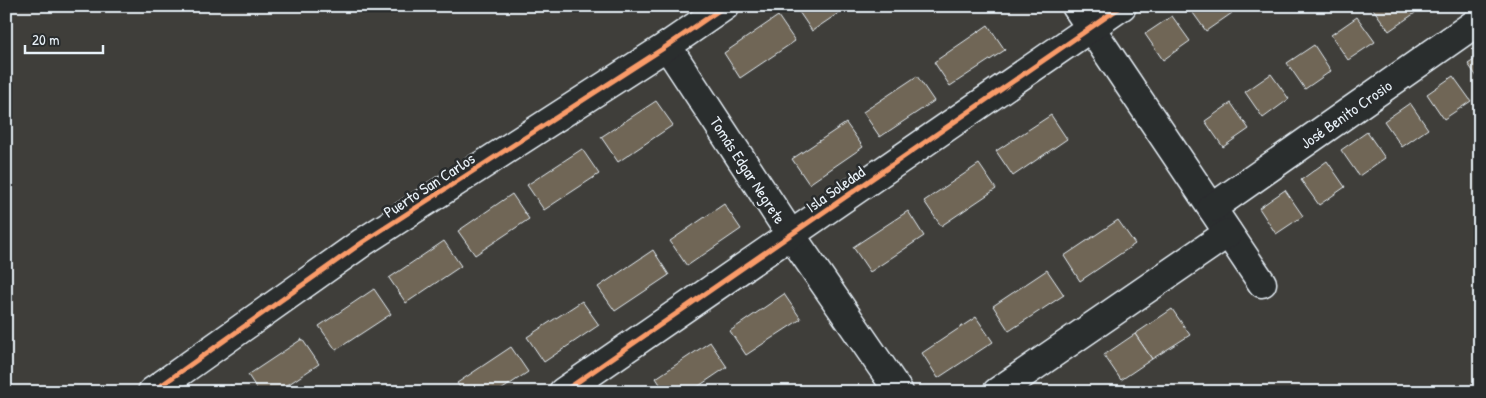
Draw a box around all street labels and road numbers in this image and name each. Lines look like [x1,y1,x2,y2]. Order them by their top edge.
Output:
street label: José Benito Crosio [1296,74,1397,154]
street label: Tomás Edgar Negrete [705,112,791,228]
street label: Puerto San Carlos [379,147,479,223]
street label: Isla Soledad [801,161,869,217]

